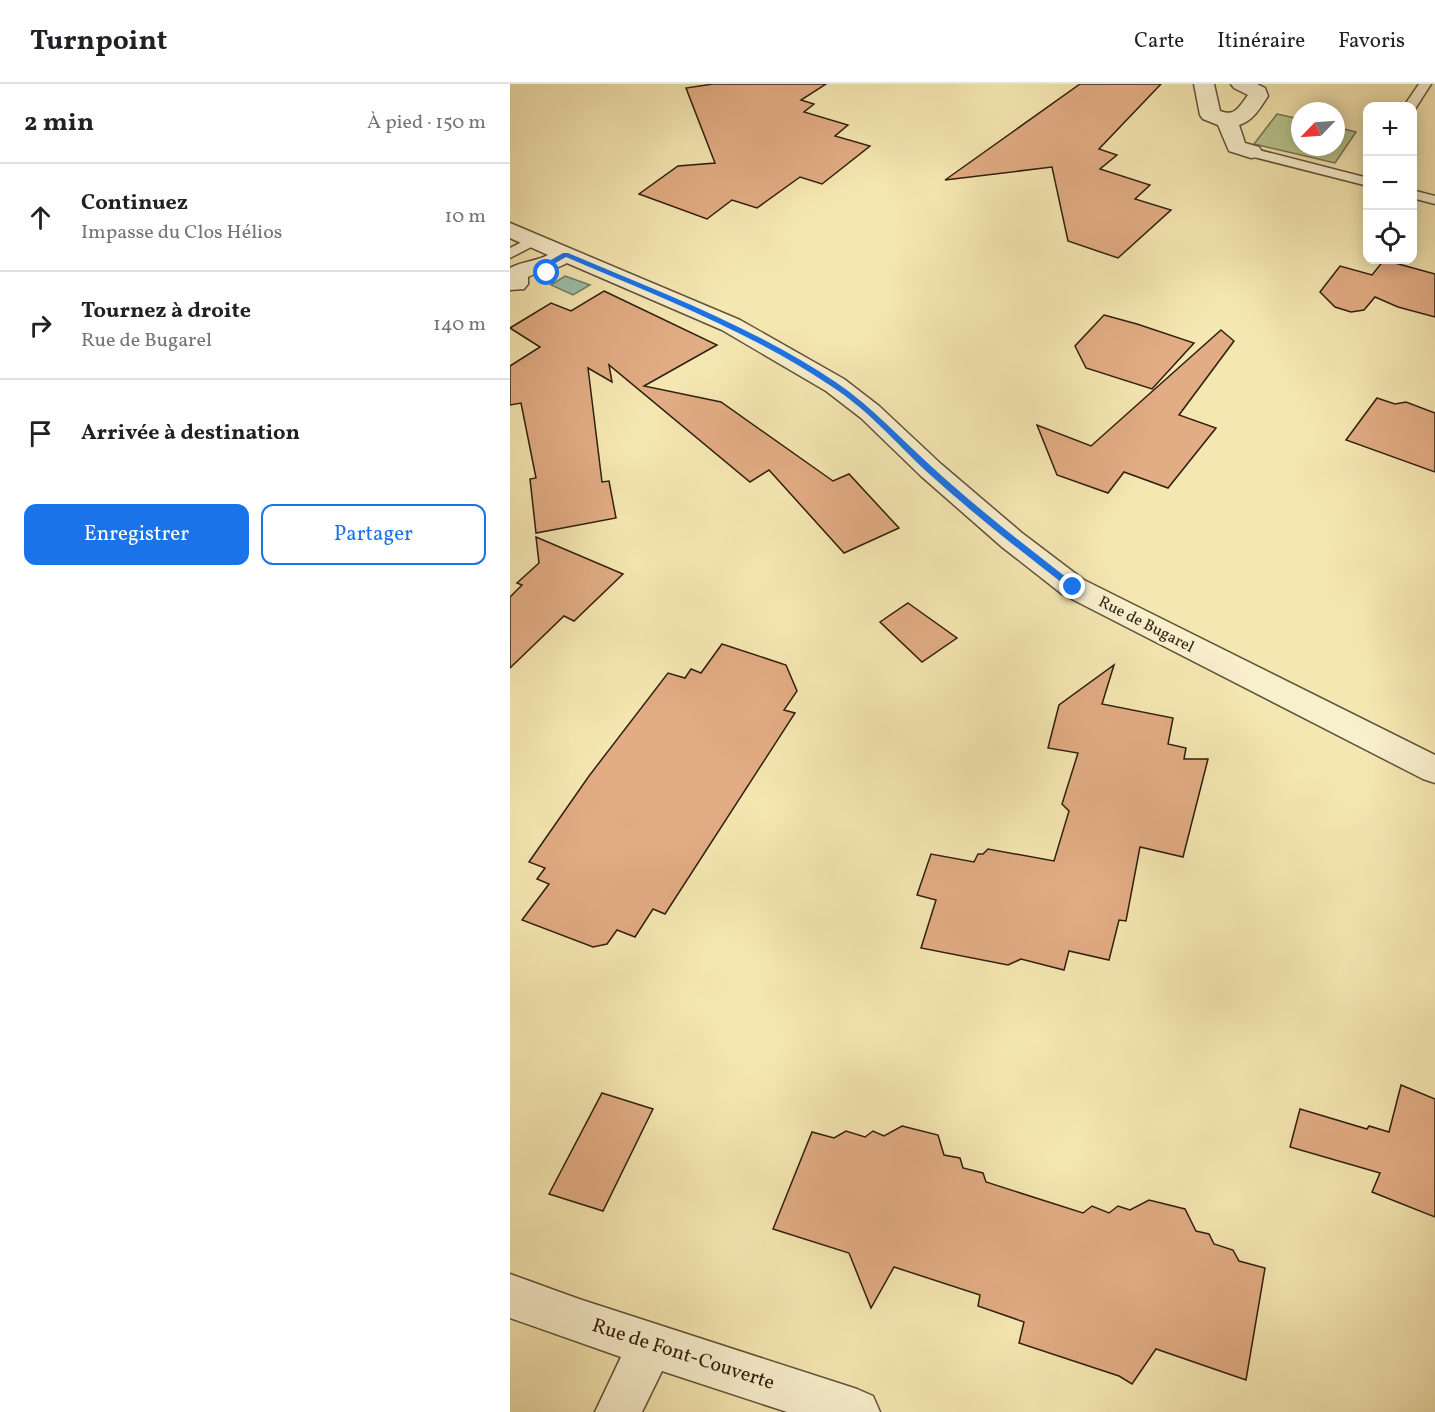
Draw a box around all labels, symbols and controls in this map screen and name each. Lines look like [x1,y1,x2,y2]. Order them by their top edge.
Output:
text: Turnpoint [30,22,167,61]
text: Carte [1134,27,1184,56]
text: Itinéraire [1217,27,1305,56]
text: Favoris [1338,27,1405,56]
north arrow [1291,102,1345,156]
map controls [1363,102,1417,264]
button: + [1363,102,1417,156]
text: 2 min [24,105,94,141]
text: À pied · 150 m [367,109,486,137]
button: − [1363,156,1417,210]
text: Continuez [81,188,188,219]
icon: ahead [24,201,57,234]
text: 10 m [445,203,486,231]
button: locate [1363,210,1417,264]
text: Impasse du Clos Hélios [81,219,282,247]
route start [533,259,559,285]
text: Tournez à droite [81,296,251,327]
icon: right [24,309,57,342]
text: 140 m [433,311,486,339]
text: Rue de Bugarel [81,327,212,355]
icon: arrive [24,417,57,450]
text: Arrivée à destination [81,418,300,449]
button: Enregistrer [24,504,249,565]
button: Partager [261,504,486,565]
route end [1059,573,1085,599]
street label: Rue de Bugarel [1094,591,1198,659]
street label: Rue de Font-Couverte [588,1312,778,1398]

